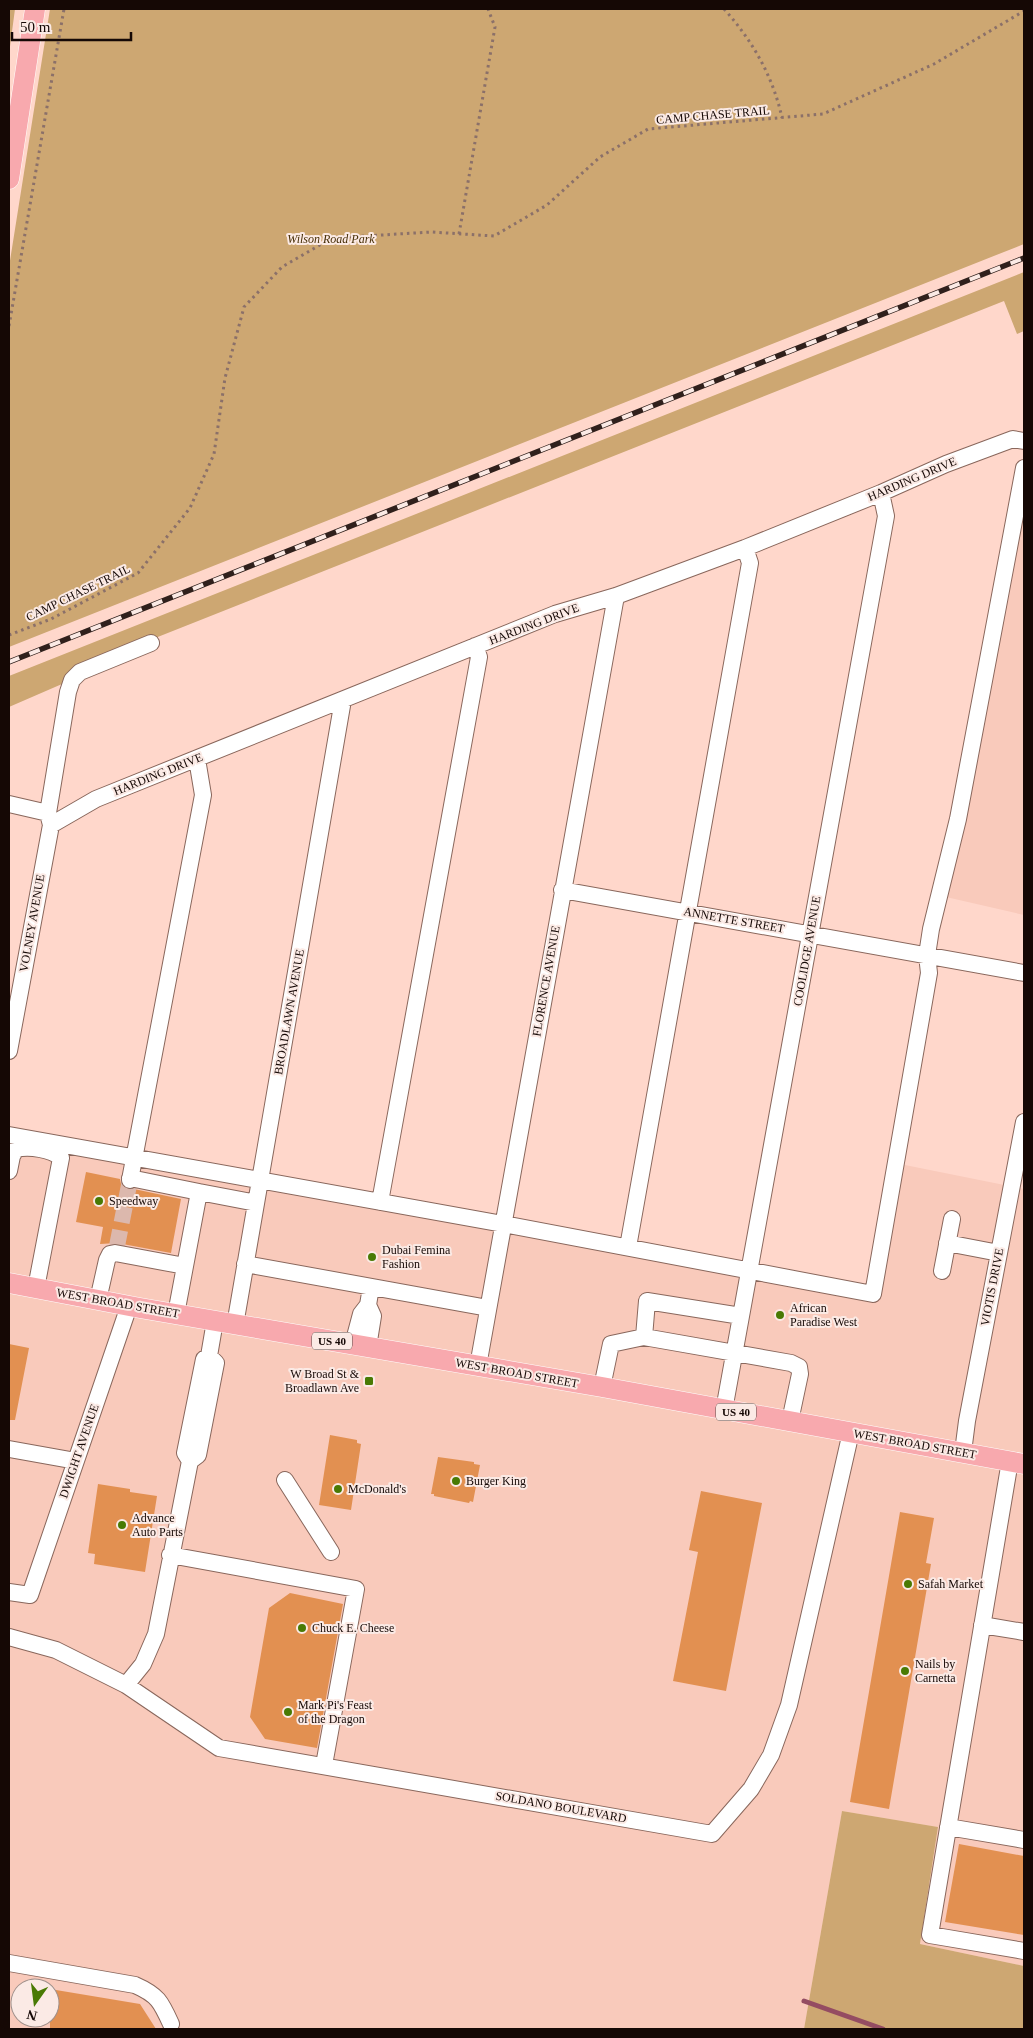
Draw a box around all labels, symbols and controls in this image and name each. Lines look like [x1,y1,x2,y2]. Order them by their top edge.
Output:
scale bar [12,10,131,42]
text: 50 m [20,19,51,35]
street label: CAMP CHASE TRAIL [656,103,770,127]
park label: Wilson Road Park [287,232,375,246]
street label: HARDING DRIVE [866,454,958,504]
street label: CAMP CHASE TRAIL [24,562,132,624]
street label: HARDING DRIVE [487,600,581,648]
street label: HARDING DRIVE [111,750,205,798]
street label: VOLNEY AVENUE [17,873,47,973]
street label: COOLIDGE AVENUE [790,895,824,1007]
street label: ANNETTE STREET [682,904,786,936]
street label: FLORENCE AVENUE [529,925,563,1037]
street label: BROADLAWN AVENUE [271,948,307,1076]
place label: Speedway [109,1194,158,1208]
marker: Speedway [93,1195,105,1207]
place label: Dubai Femina Fashion [382,1243,451,1271]
street label: VIOTIS DRIVE [978,1247,1006,1327]
marker: Dubai Femina Fashion [366,1251,378,1263]
street label: WEST BROAD STREET [56,1285,181,1321]
place label: African Paradise West [790,1301,858,1329]
marker: African Paradise West [774,1309,786,1321]
road number: US 40 [312,1332,352,1350]
street label: WEST BROAD STREET [455,1355,580,1391]
place label: W Broad St & Broadlawn Ave [285,1367,360,1395]
marker: W Broad St & Broadlawn Ave [363,1375,375,1387]
street label: DWIGHT AVENUE [56,1402,102,1500]
road number: US 40 [716,1404,756,1420]
street label: WEST BROAD STREET [853,1426,978,1462]
place label: Burger King [466,1474,526,1488]
marker: Burger King [450,1475,462,1487]
place label: McDonald's [348,1482,406,1496]
marker: McDonald's [332,1483,344,1495]
place label: Advance Auto Parts [132,1511,183,1539]
marker: Advance Auto Parts [116,1519,128,1531]
place label: Safah Market [918,1577,984,1591]
marker: Safah Market [902,1578,914,1590]
place label: Chuck E. Cheese [312,1621,394,1635]
marker: Chuck E. Cheese [296,1622,308,1634]
place label: Nails by Carnetta [915,1657,956,1685]
marker: Nails by Carnetta [899,1665,911,1677]
place label: Mark Pi's Feast of the Dragon [298,1698,373,1726]
marker: Mark Pi's Feast of the Dragon [282,1706,294,1718]
street label: SOLDANO BOULEVARD [494,1789,628,1825]
north arrow [10,1978,60,2028]
text: N [25,2007,39,2024]

